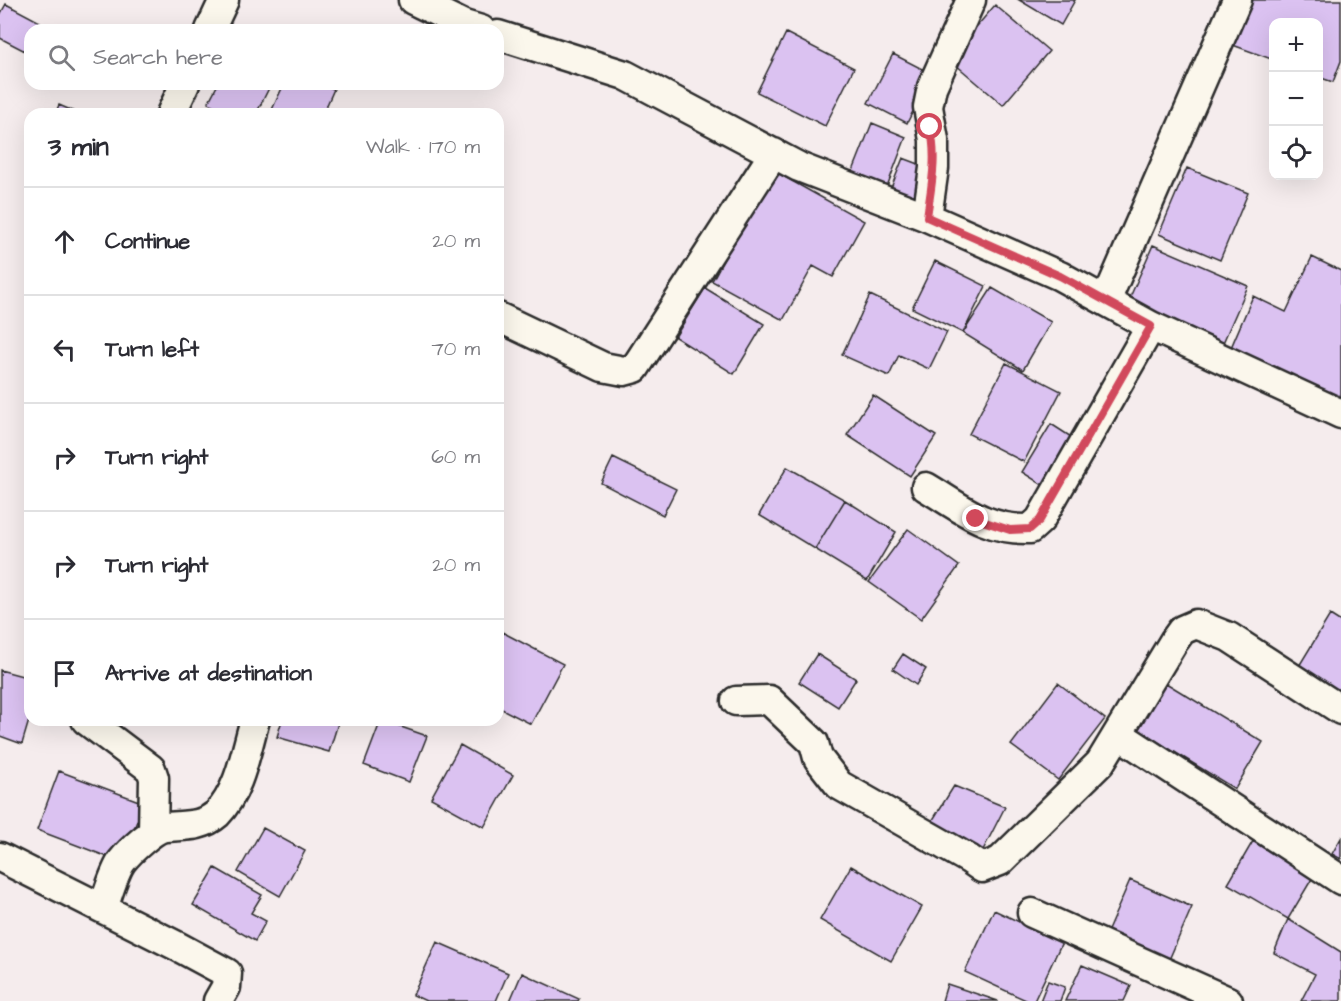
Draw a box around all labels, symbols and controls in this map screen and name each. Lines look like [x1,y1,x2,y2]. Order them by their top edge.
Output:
map controls [1269,18,1323,180]
button: + [1269,18,1323,72]
search box [24,24,504,90]
icon: search [45,41,78,74]
text: Search here [93,42,223,73]
button: − [1269,72,1323,126]
route start [916,113,942,139]
button: locate [1269,126,1323,180]
text: 3 min [48,129,109,165]
text: Walk · 170 m [366,133,480,161]
icon: ahead [48,225,81,258]
text: Continue [105,226,190,257]
text: 20 m [432,227,480,255]
icon: left [48,333,81,366]
text: Turn left [105,334,199,365]
text: 70 m [432,335,480,363]
icon: right [48,441,81,474]
text: Turn right [105,442,208,473]
text: 60 m [431,443,480,471]
route end [962,505,988,531]
icon: right [48,549,81,582]
text: Turn right [105,550,208,581]
text: 20 m [432,551,480,579]
icon: arrive [48,657,81,690]
text: Arrive at destination [105,658,312,689]

